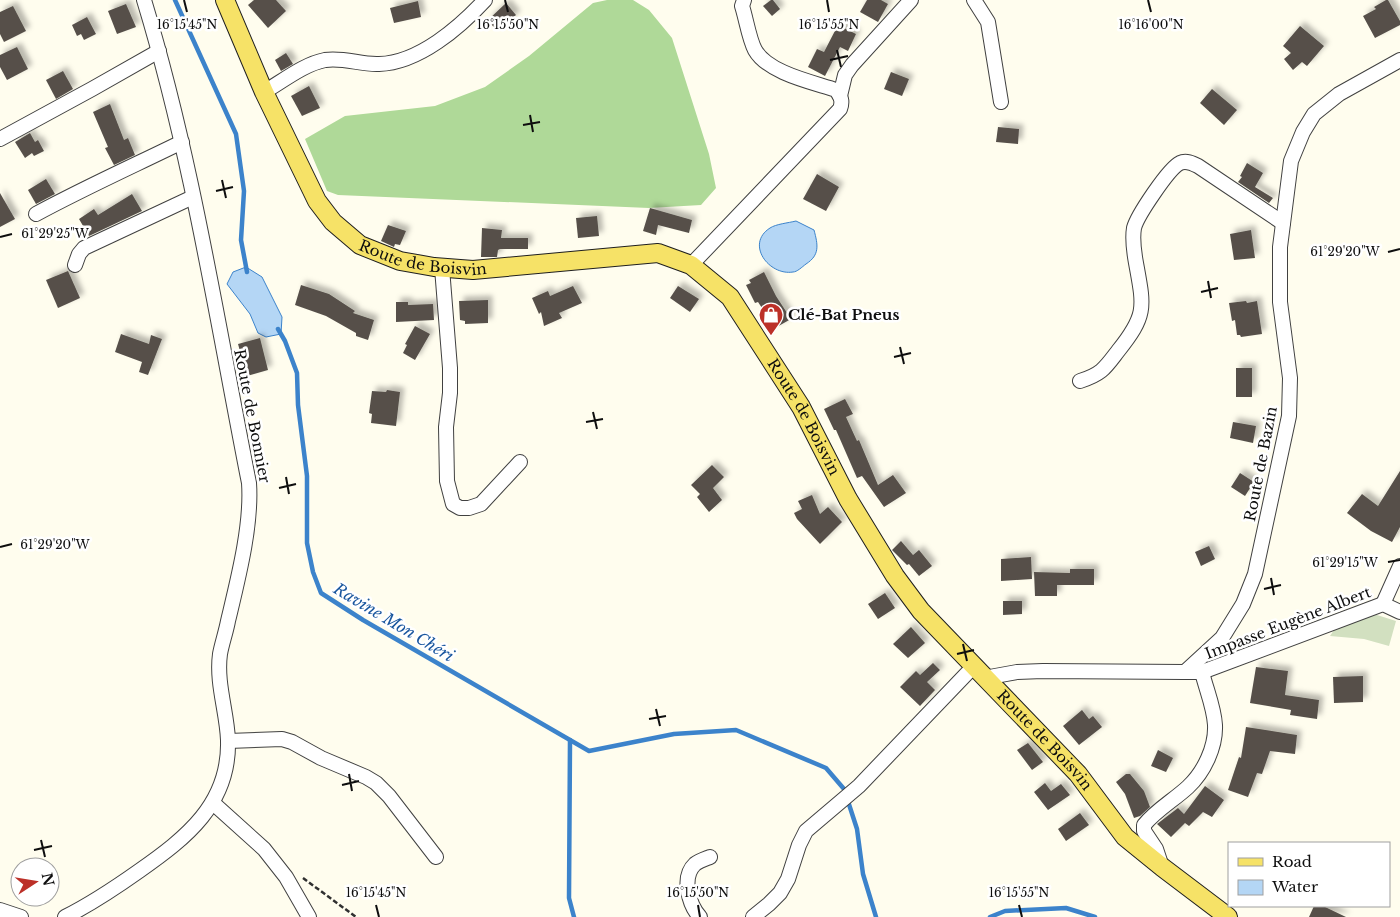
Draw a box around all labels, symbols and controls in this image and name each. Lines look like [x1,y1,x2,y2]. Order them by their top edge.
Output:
text: 16°15'45"N [157,17,217,32]
text: 16°15'50"N [477,17,539,32]
text: 16°15'55"N [799,17,859,32]
text: 16°16'00"N [1118,17,1184,32]
text: 61°29'25"W [21,226,90,241]
street label: Route de Boisvin [356,236,488,279]
text: 61°29'20"W [1310,244,1381,259]
shop icon: Clé-Bat Pneus [758,302,784,336]
place label: Clé-Bat Pneus [788,305,899,324]
street label: Route de Bonnier [230,347,275,485]
street label: Route de Boisvin [763,355,844,478]
street label: Route de Bazin [1240,405,1281,523]
text: 61°29'20"W [20,537,91,552]
text: 61°29'15"W [1312,555,1379,570]
water label: Ravine Mon Chéri [329,578,458,666]
street label: Impasse Eugène Albert [1202,582,1374,663]
street label: Route de Boisvin [993,686,1097,794]
legend [1228,842,1390,907]
text: Road [1272,852,1312,871]
north arrow [10,857,60,907]
text: N [38,871,58,888]
text: Water [1271,877,1319,896]
text: 16°15'45"N [346,885,406,900]
text: 16°15'50"N [667,885,729,900]
text: 16°15'55"N [989,885,1049,900]

